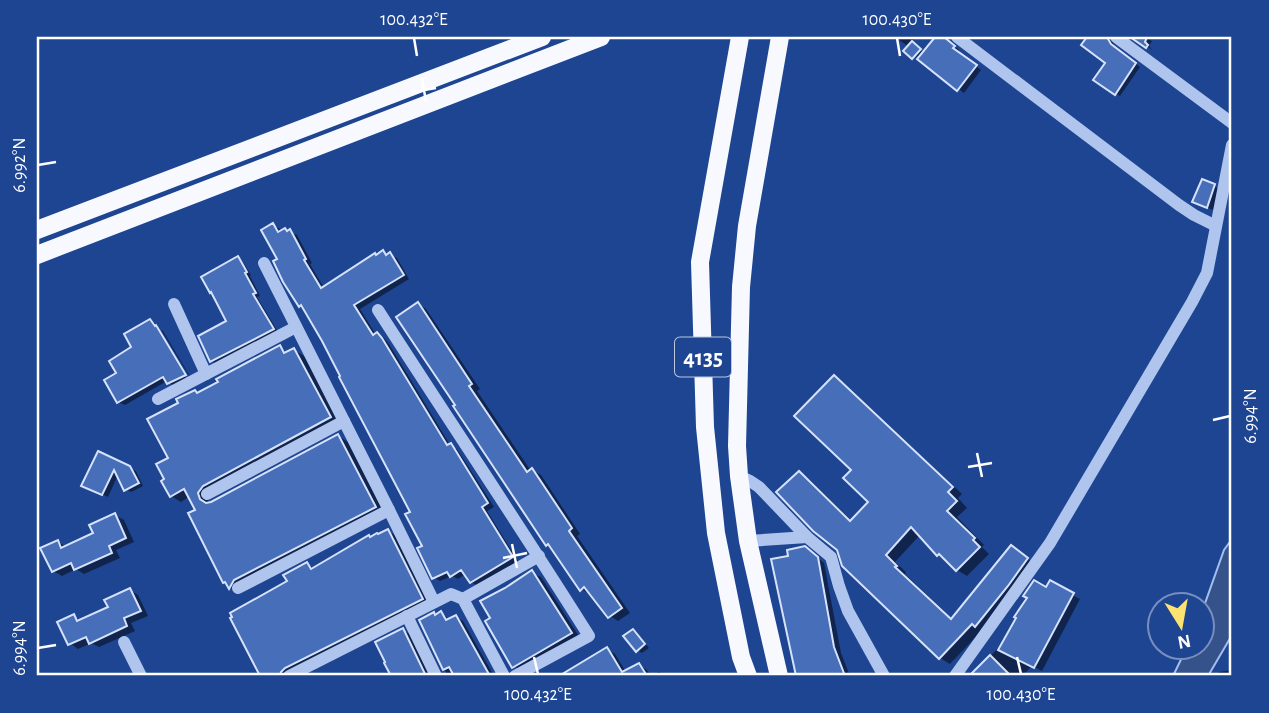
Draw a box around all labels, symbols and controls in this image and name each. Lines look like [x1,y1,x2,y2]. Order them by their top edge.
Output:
text: 100.432°E [380,11,448,29]
text: 100.430°E [863,11,932,29]
text: 6.992°N [11,137,29,193]
road number: 4135 [675,338,731,376]
text: 6.994°N [1242,388,1260,444]
north arrow [1146,590,1216,660]
text: 6.994°N [11,620,29,676]
text: N [1176,631,1192,652]
text: 100.432°E [504,686,572,704]
text: 100.430°E [987,686,1056,704]

